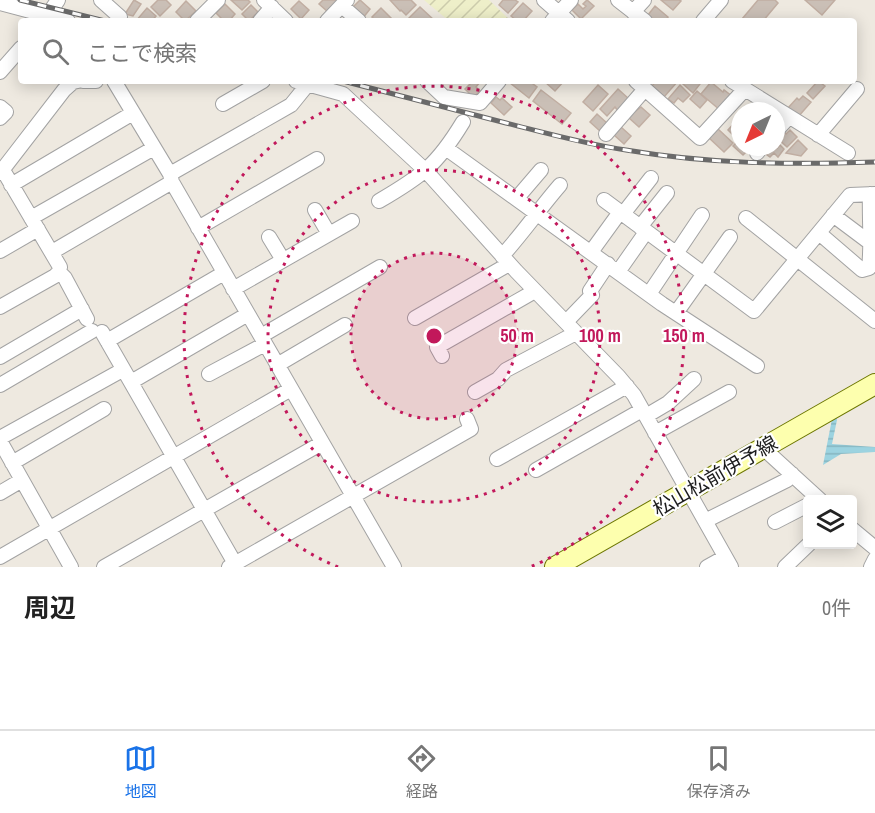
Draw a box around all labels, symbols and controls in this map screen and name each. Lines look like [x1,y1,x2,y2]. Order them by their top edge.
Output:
search box [18,18,857,84]
icon: search [39,35,72,68]
text: ここで検索 [87,38,197,68]
north arrow [731,102,785,156]
text: 50 m [500,323,534,348]
text: 100 m [579,323,621,348]
text: 150 m [663,323,705,348]
centre of rings [424,326,444,346]
street label: 松山松前伊予線 [647,429,782,522]
map controls [803,495,857,549]
button: layers [803,495,857,549]
text: 周辺 [24,590,76,625]
text: 0件 [822,594,851,621]
tab: 地図 [124,742,157,802]
tab: 経路 [405,742,438,802]
tab: 保存済み [687,742,751,802]

